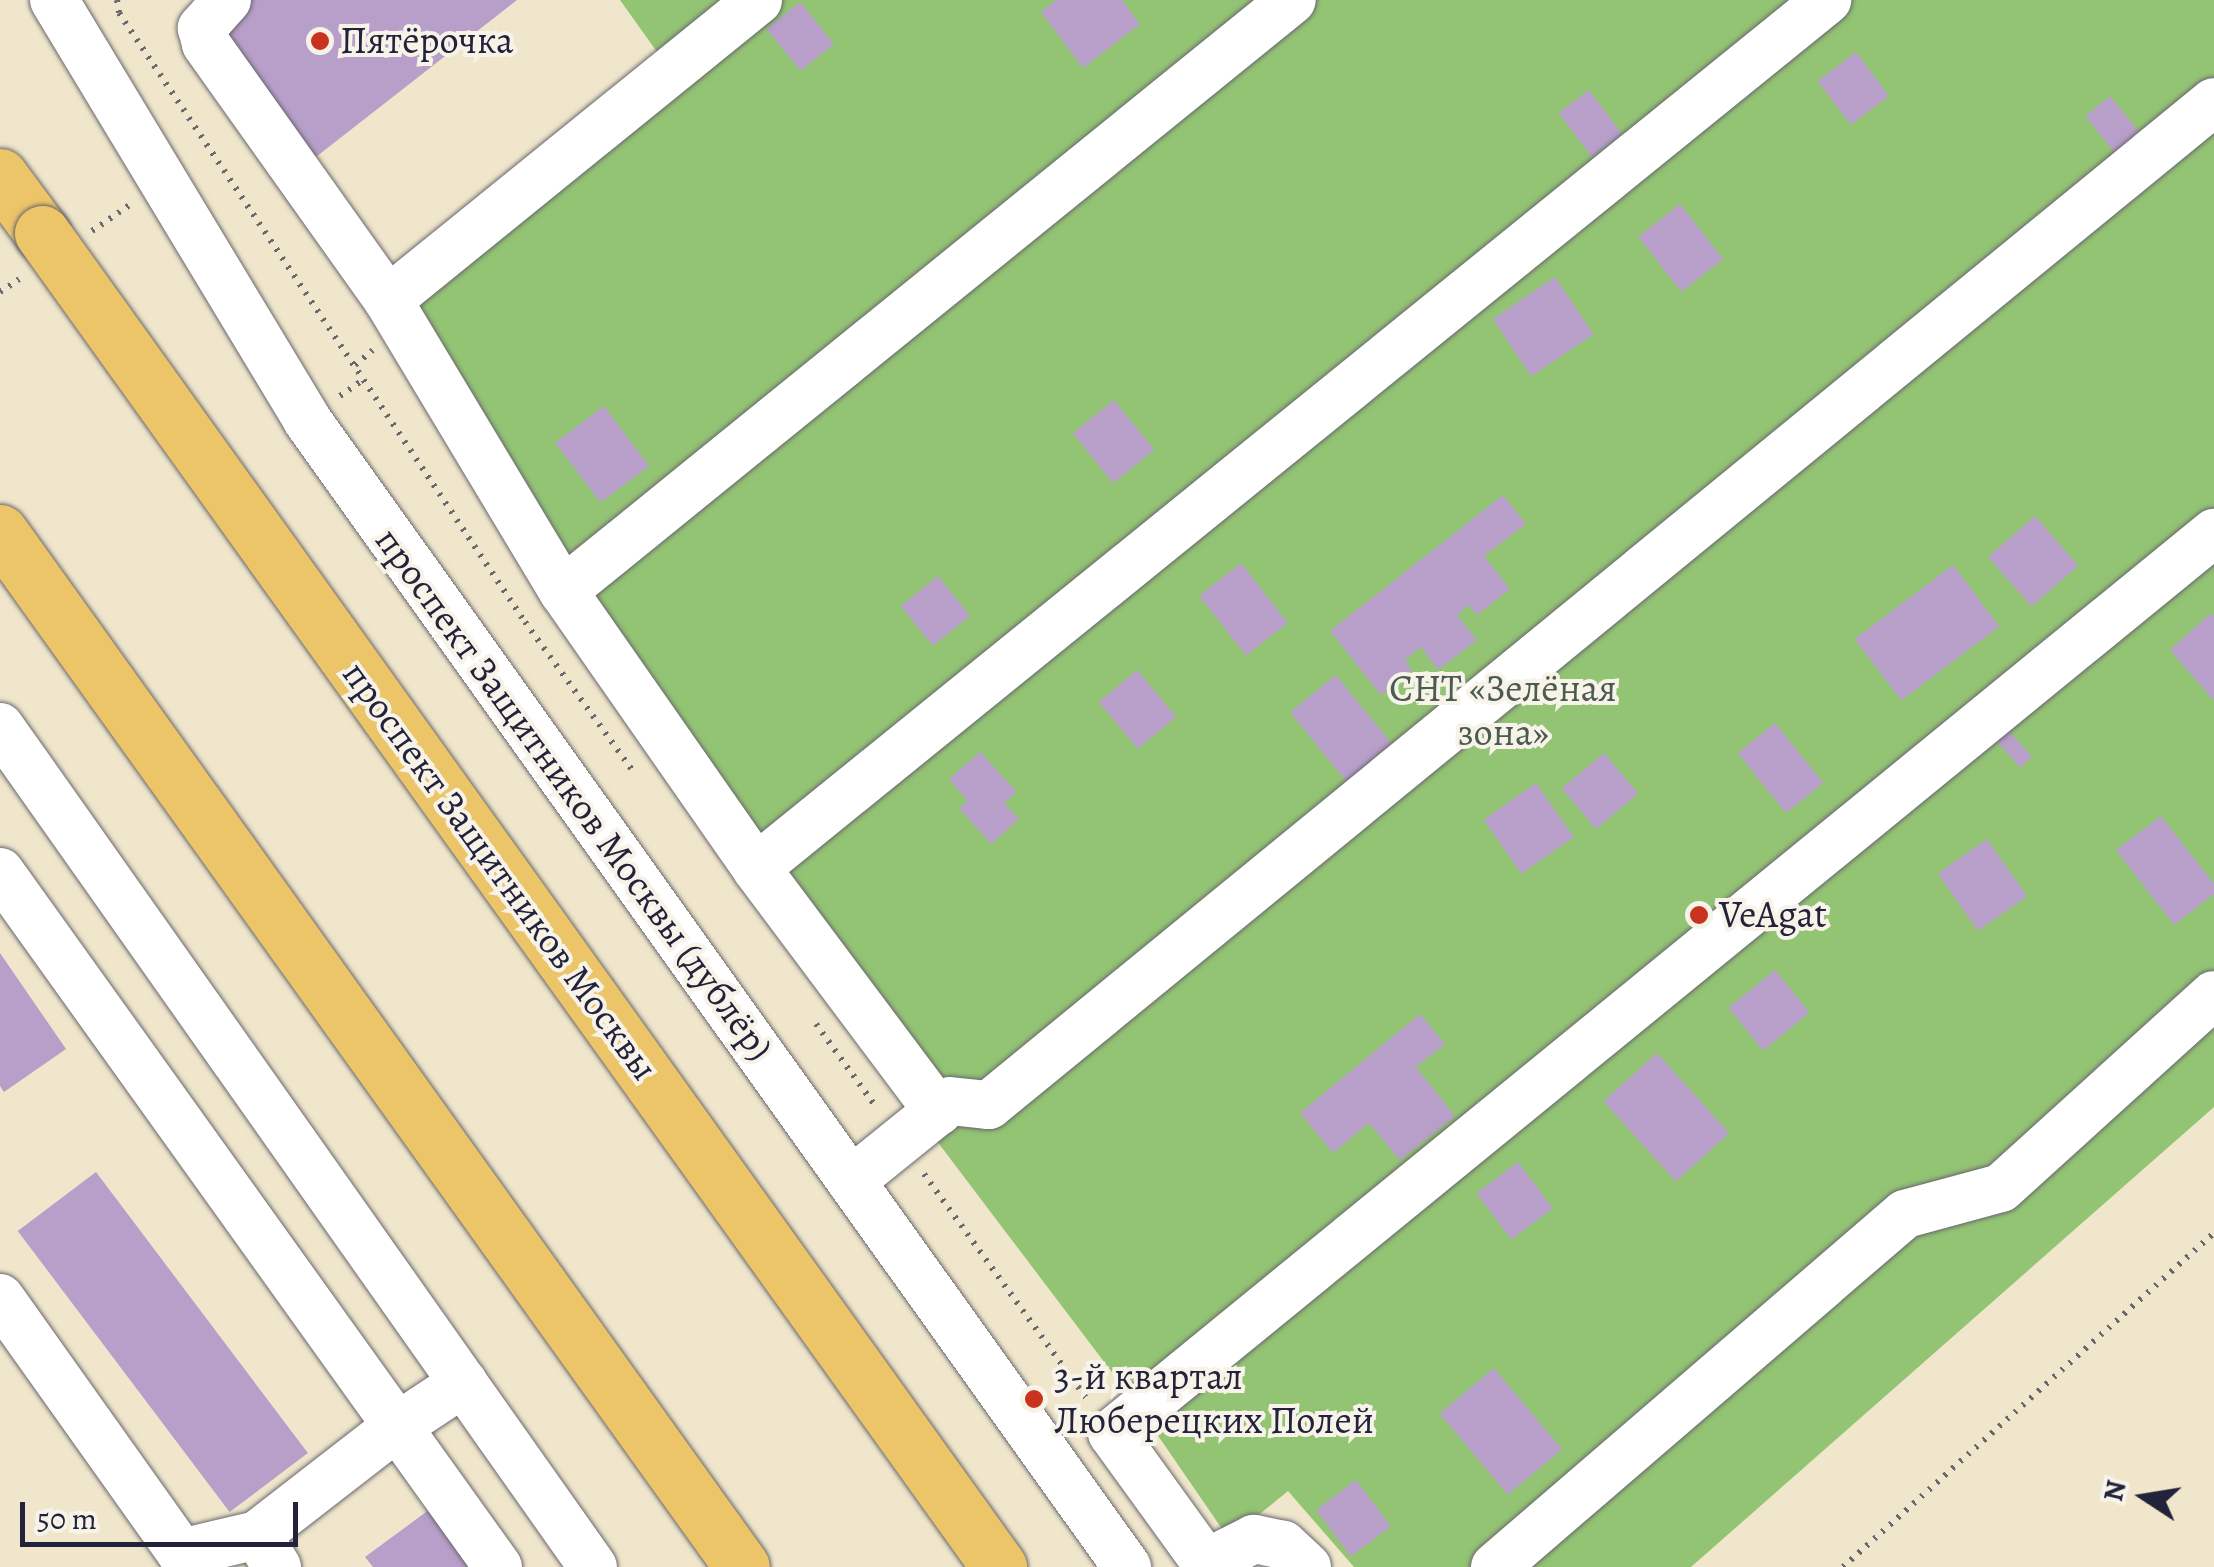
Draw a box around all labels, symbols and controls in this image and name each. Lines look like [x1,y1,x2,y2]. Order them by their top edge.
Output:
place label: Пятёрочка [340,18,513,64]
marker: Пятёрочка [309,30,331,52]
street label: проспект Защитников Москвы (дублёр) [365,519,783,1069]
street label: проспект Защитников Москвы [333,653,667,1089]
park label: СНТ «Зелёная зона» [1389,666,1617,756]
place label: VeAgat [1719,892,1827,938]
marker: VeAgat [1688,904,1710,926]
place label: 3-й квартал Люберецких Полей [1054,1354,1374,1444]
marker: 3-й квартал Люберецких Полей [1023,1388,1045,1410]
north arrow [2094,1447,2194,1547]
text: N [2094,1477,2135,1505]
scale bar [25,1482,302,1544]
text: 50 m [37,1499,97,1539]

